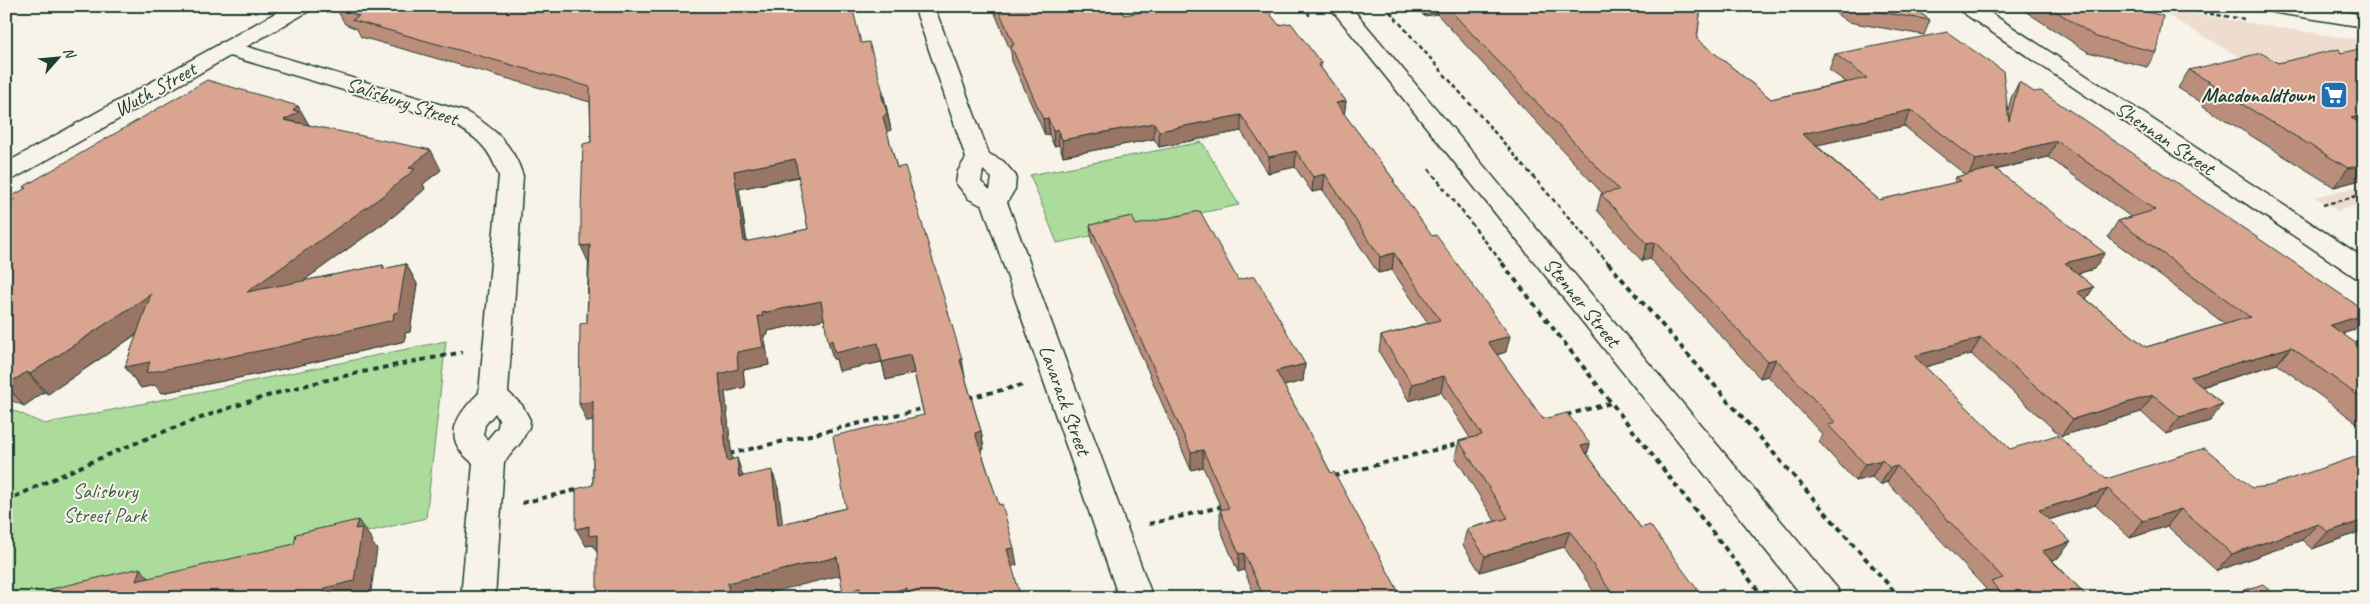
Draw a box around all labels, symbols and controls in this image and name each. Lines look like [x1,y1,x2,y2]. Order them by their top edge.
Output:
north arrow [32,32,82,82]
text: N [60,45,80,62]
street label: Wuth Street [109,55,202,122]
street label: Salisbury Street [343,71,463,132]
supermarket icon: Macdonaldtown [2319,80,2349,110]
place label: Macdonaldtown [2201,82,2315,108]
street label: Shennan Street [2110,95,2221,182]
street label: Stenner Street [1538,252,1627,354]
street label: Lavarack Street [1033,341,1098,460]
park label: Salisbury Street Park [63,478,148,528]

